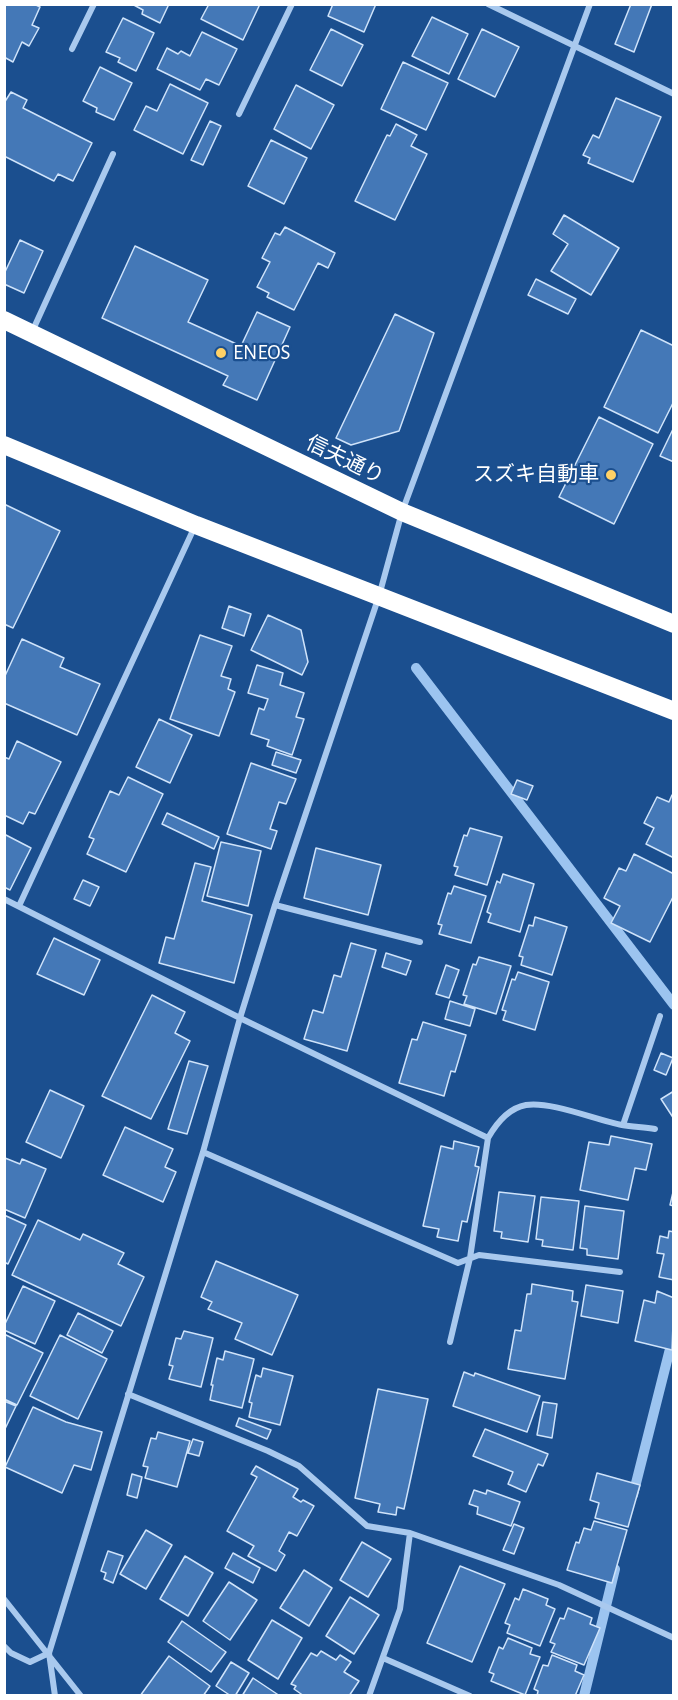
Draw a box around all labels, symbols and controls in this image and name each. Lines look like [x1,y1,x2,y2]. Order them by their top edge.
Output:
place label: ENEOS [233,340,290,366]
marker: ENEOS [214,346,228,360]
street label: 信夫通り [302,430,388,490]
place label: スズキ自動車 [473,462,599,488]
marker: スズキ自動車 [604,468,618,482]

